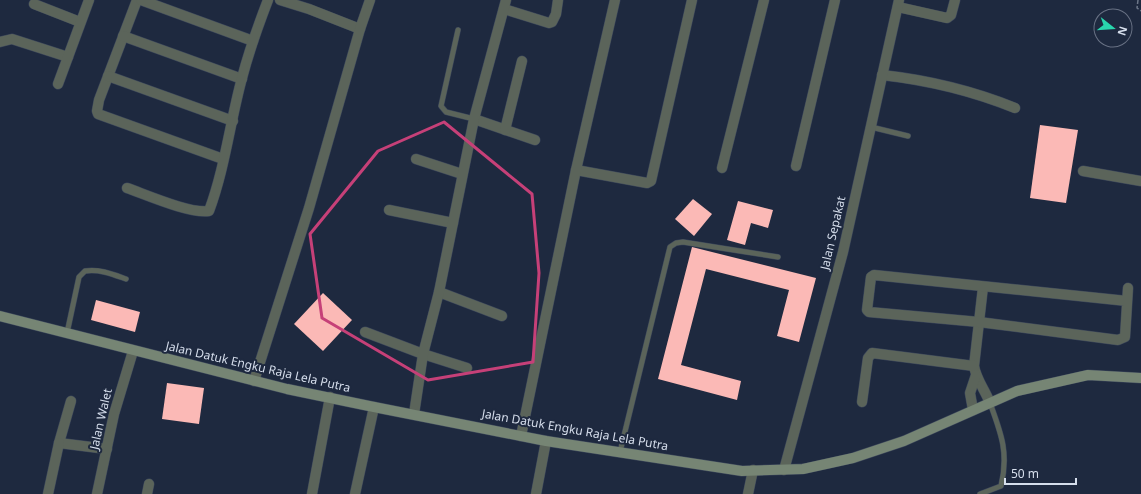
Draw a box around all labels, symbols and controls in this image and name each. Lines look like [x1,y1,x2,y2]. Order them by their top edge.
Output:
north arrow [1093,8,1133,48]
text: N [1115,25,1132,38]
street label: Jalan Sepakat [816,194,849,272]
street label: Jalan Datuk Engku Raja Lela Putra [163,337,352,396]
street label: Jalan Walet [85,386,116,452]
street label: Jalan Datuk Engku Raja Lela Putra [479,405,670,454]
scale bar [1005,460,1076,486]
text: 50 m [1011,465,1039,482]

